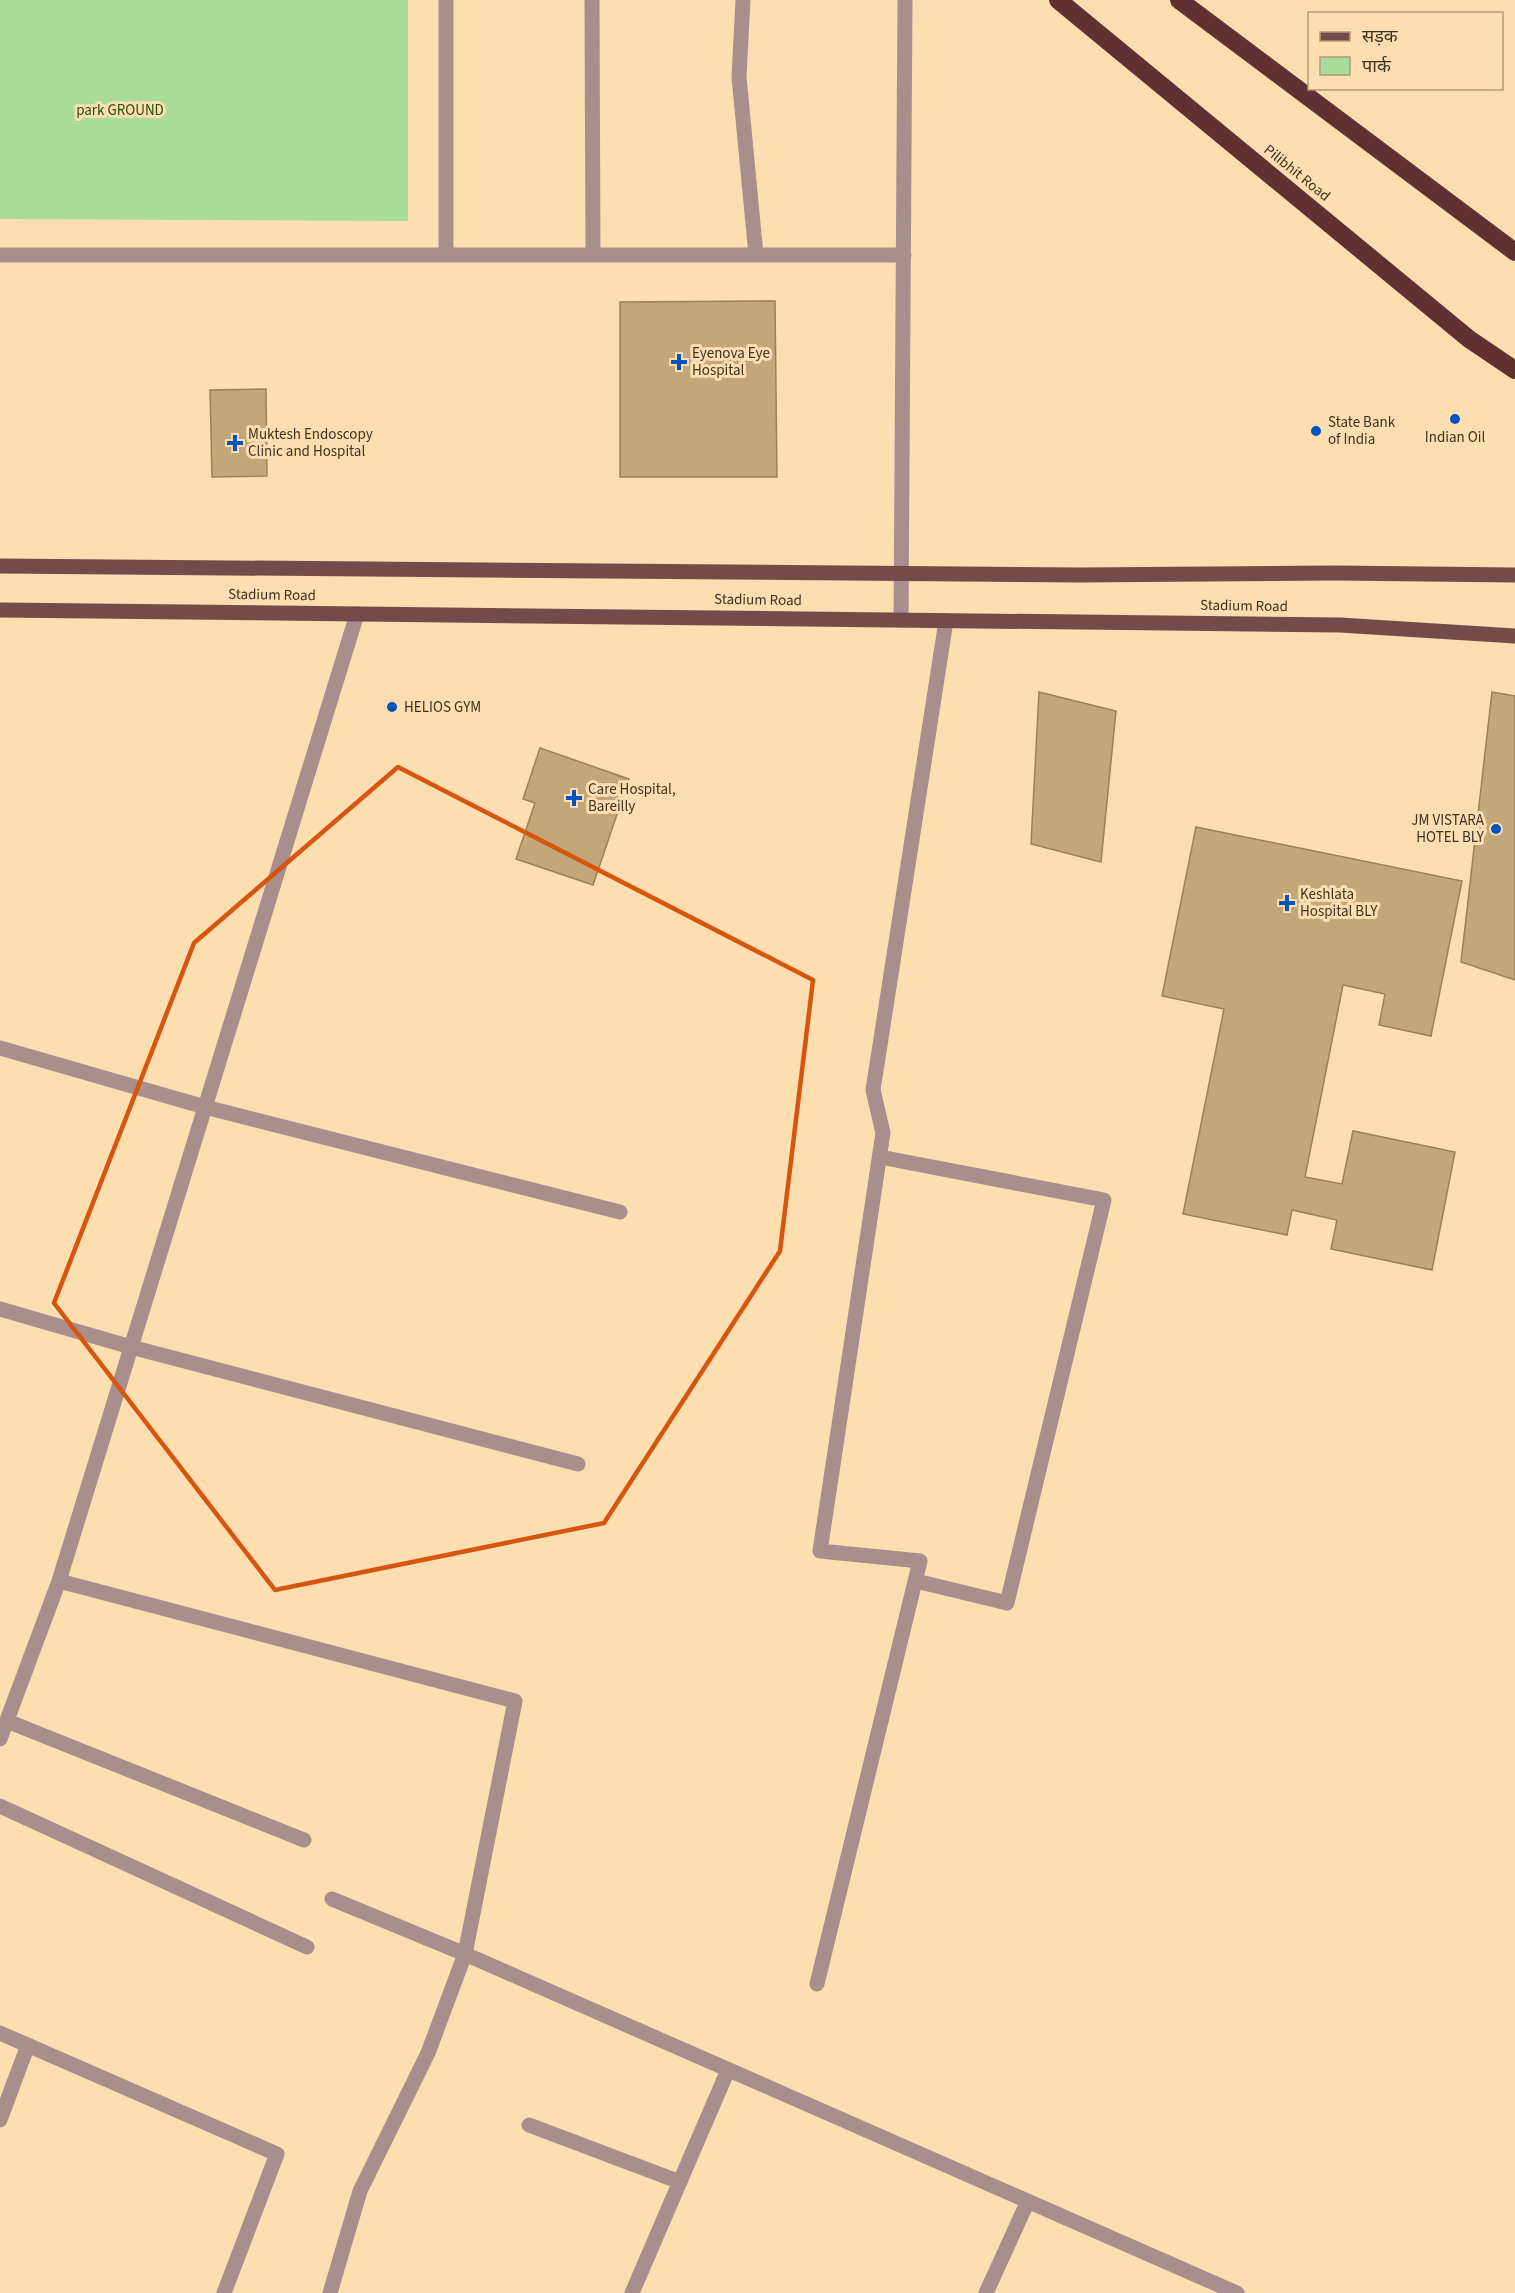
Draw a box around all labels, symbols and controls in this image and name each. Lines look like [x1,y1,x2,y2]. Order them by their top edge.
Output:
legend [1308,12,1503,90]
text: सड़क [1362,24,1399,49]
text: पार्क [1362,54,1392,79]
park label: park GROUND [76,100,164,121]
street label: Pilibhit Road [1259,140,1335,206]
place label: Eyenova Eye Hospital [692,343,770,381]
marker: Eyenova Eye Hospital [670,353,688,371]
place label: State Bank of India [1328,412,1396,450]
marker: Indian Oil [1448,412,1462,426]
place label: Muktesh Endoscopy Clinic and Hospital [248,424,373,462]
marker: State Bank of India [1309,424,1323,438]
place label: Indian Oil [1425,427,1485,448]
marker: Muktesh Endoscopy Clinic and Hospital [226,434,244,452]
street label: Stadium Road [228,584,316,606]
street label: Stadium Road [714,589,802,611]
street label: Stadium Road [1200,595,1288,617]
place label: HELIOS GYM [404,697,481,718]
marker: HELIOS GYM [385,700,399,714]
place label: Care Hospital, Bareilly [588,779,676,817]
marker: Care Hospital, Bareilly [565,789,583,807]
place label: JM VISTARA HOTEL BLY [1411,810,1485,848]
marker: JM VISTARA HOTEL BLY [1489,822,1503,836]
place label: Keshlata Hospital BLY [1300,884,1378,922]
marker: Keshlata Hospital BLY [1278,894,1296,912]

